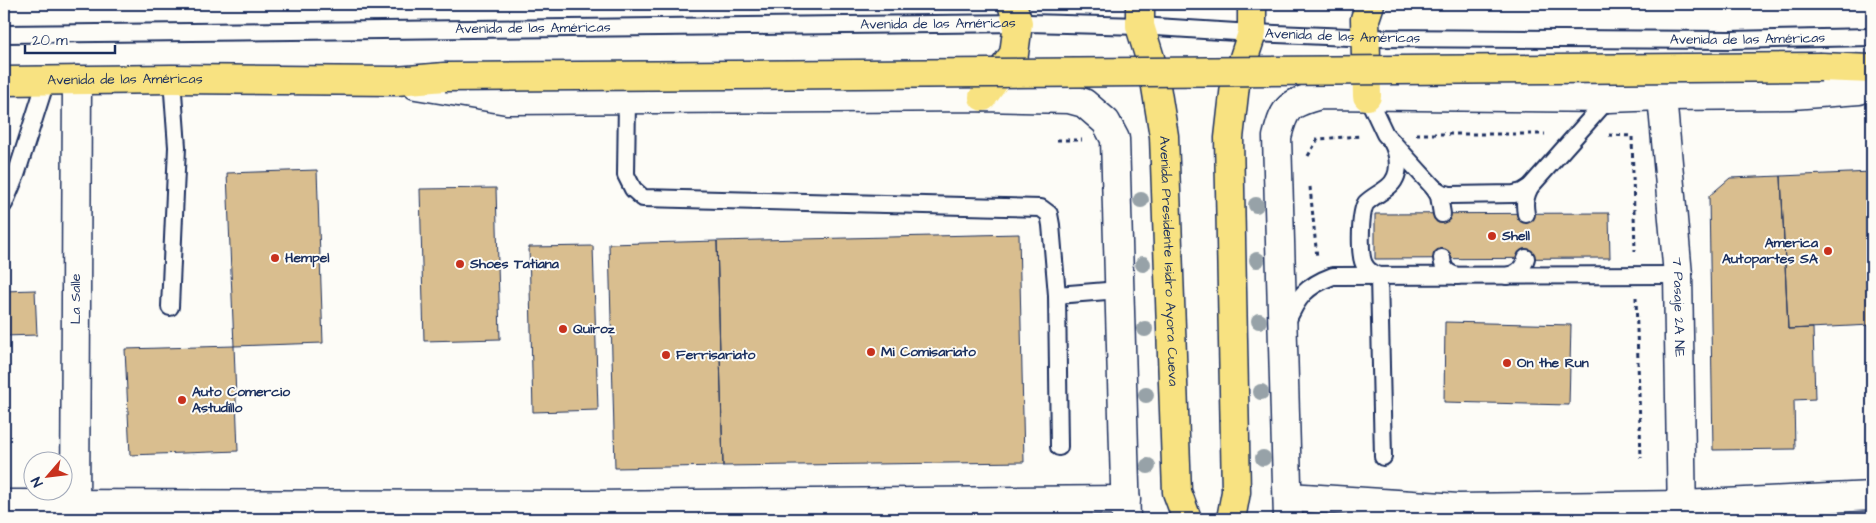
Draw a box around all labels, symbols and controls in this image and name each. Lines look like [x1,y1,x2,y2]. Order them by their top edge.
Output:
street label: Avenida de las Américas [860,13,1016,35]
street label: Avenida de las Américas [455,17,611,39]
scale bar [25,22,115,54]
street label: Avenida de las Américas [1264,24,1420,48]
street label: Avenida de las Américas [1670,28,1826,50]
text: 20 m [32,30,68,51]
street label: Avenida de las Américas [47,69,203,90]
street label: Avenida Presidente Isidro Ayora Cueva [1154,135,1183,387]
place label: Shell [1501,226,1531,246]
marker: Shell [1486,230,1498,242]
place label: America Autopartes SA [1722,233,1819,269]
marker: America Autopartes SA [1822,245,1834,257]
place label: Hempel [285,248,330,268]
marker: Hempel [269,252,281,264]
place label: Shoes Tatiana [469,254,560,274]
street label: 7 Pasaje 2A NE [1666,257,1689,358]
marker: Shoes Tatiana [454,258,466,270]
street label: La Salle [66,273,86,324]
place label: Quiroz [573,319,616,339]
marker: Quiroz [557,323,569,335]
place label: Mi Comisariato [881,342,976,362]
place label: Ferrisariato [676,345,756,365]
marker: Mi Comisariato [865,346,877,358]
marker: Ferrisariato [660,349,672,361]
place label: On the Run [1517,353,1589,373]
marker: On the Run [1501,357,1513,369]
place label: Auto Comercio Astudillo [192,382,290,418]
marker: Auto Comercio Astudillo [176,394,188,406]
north arrow [22,450,72,500]
text: N [26,473,48,490]

